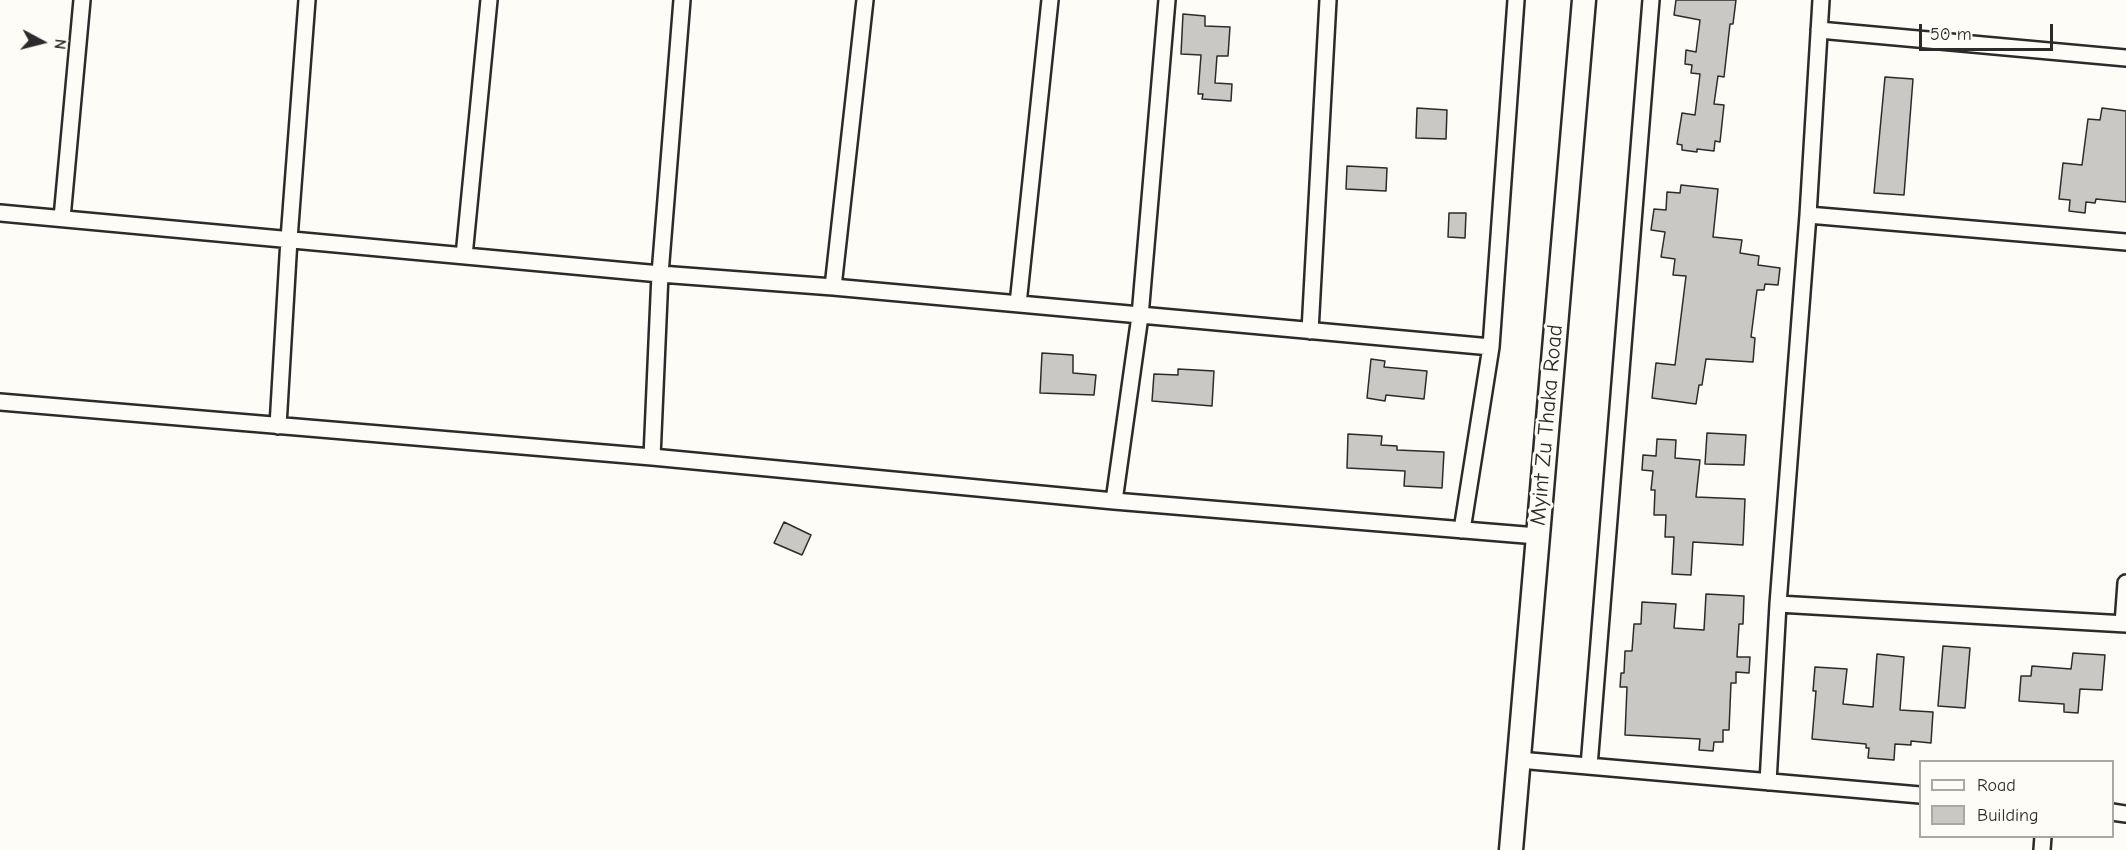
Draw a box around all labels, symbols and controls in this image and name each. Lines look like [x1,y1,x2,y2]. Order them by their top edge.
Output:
north arrow [12,12,72,72]
scale bar [1922,12,2056,50]
text: 50 m [1930,24,1972,45]
text: N [50,38,69,50]
street label: Myint Zu Thaka Road [1525,323,1569,527]
legend [1919,760,2114,838]
text: Road [1977,775,2016,796]
text: Building [1977,805,2039,826]

